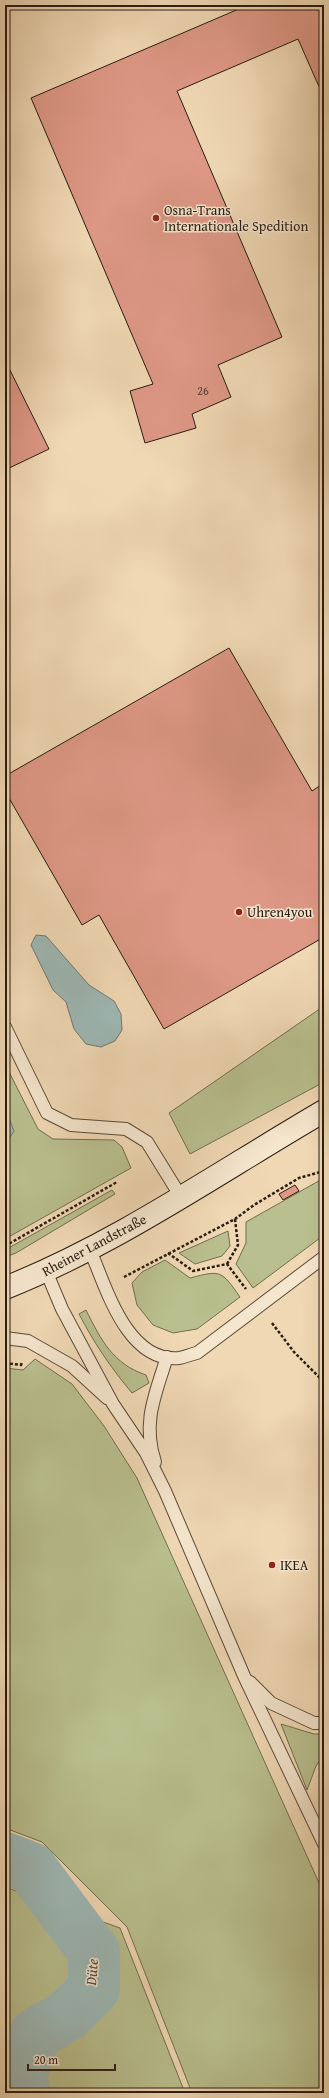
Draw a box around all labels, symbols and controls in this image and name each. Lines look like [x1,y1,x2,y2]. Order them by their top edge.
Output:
place label: Osna-Trans Internationale Spedition [164,200,308,236]
marker: Osna-Trans Internationale Spedition [151,213,161,223]
house number: 26 [197,382,209,399]
place label: Uhren4you [247,902,313,922]
marker: Uhren4you [234,907,244,917]
street label: Rheiner Landstraße [38,1209,150,1281]
place label: IKEA [280,1555,309,1575]
marker: IKEA [267,1560,277,1570]
water label: Düte [80,1958,103,1987]
scale bar [28,2046,115,2072]
text: 20 m [34,2051,58,2068]

